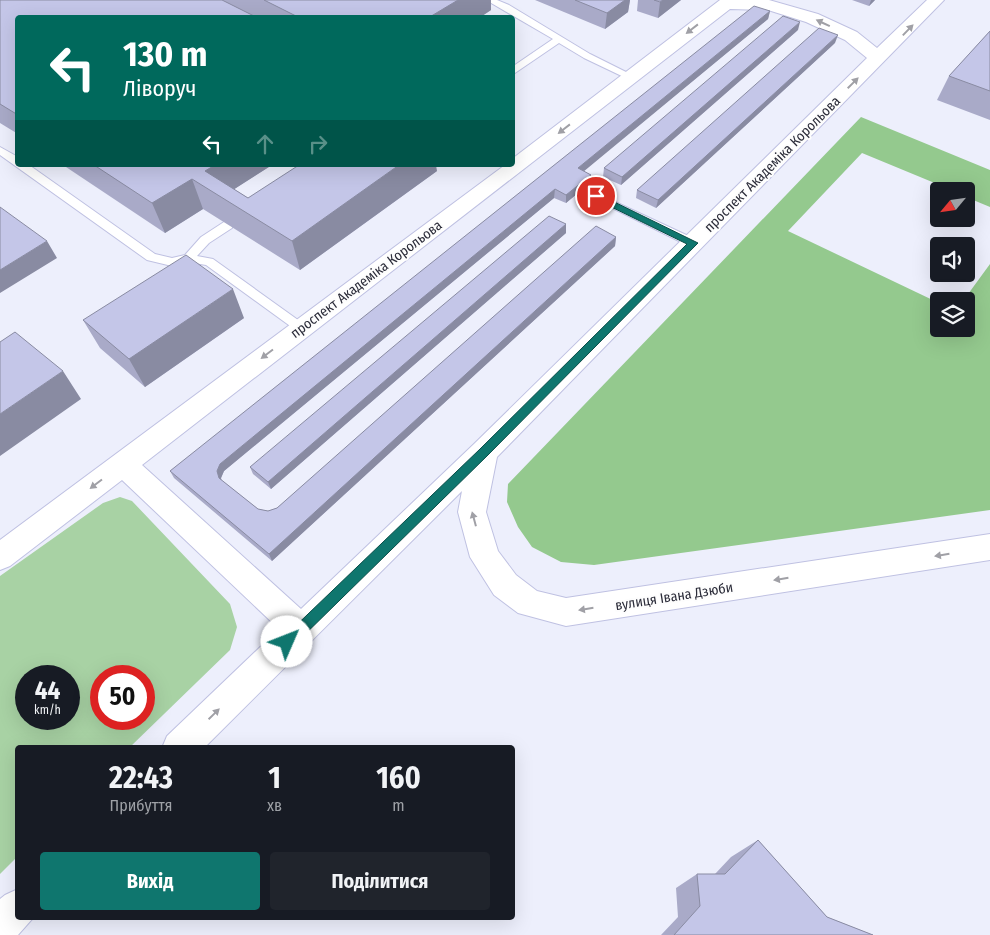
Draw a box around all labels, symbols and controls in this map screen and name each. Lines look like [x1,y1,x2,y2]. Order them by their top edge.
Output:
one-way arrow [816,19,830,27]
one-way arrow [686,24,699,35]
one-way arrow [902,24,914,36]
text: 130 m [123,33,207,75]
icon: left [40,35,105,100]
text: Ліворуч [123,75,196,102]
one-way arrow [847,78,859,90]
street label: проспект Академіка Корольова [701,93,844,236]
one-way arrow [557,124,571,134]
icon: left [198,130,226,158]
icon: ahead [251,130,279,158]
icon: right [304,130,332,158]
pin [575,175,617,217]
icon: arrive [582,182,610,210]
north arrow [930,182,975,228]
map controls [930,182,975,337]
street label: проспект Академіка Корольова [287,217,446,342]
button: sound [930,237,975,282]
button: layers [930,292,975,337]
one-way arrow [260,349,274,359]
one-way arrow [90,479,103,490]
one-way arrow [470,511,478,527]
one-way arrow [933,551,949,559]
one-way arrow [773,576,789,584]
street label: вулиця Івана Дзюби [614,579,734,614]
one-way arrow [578,606,594,614]
position arrow [260,615,312,667]
speed limit sign: 50 [90,665,155,730]
text: 44 [35,676,60,706]
text: km/h [34,703,61,717]
one-way arrow [207,708,219,720]
text: 22:43 [109,760,173,796]
text: 1 [268,760,281,796]
text: 160 [376,760,421,796]
text: Прибуття [110,796,172,815]
text: хв [267,796,282,815]
text: m [392,796,405,815]
button: Вихід [40,852,260,910]
button: Поділитися [270,852,490,910]

